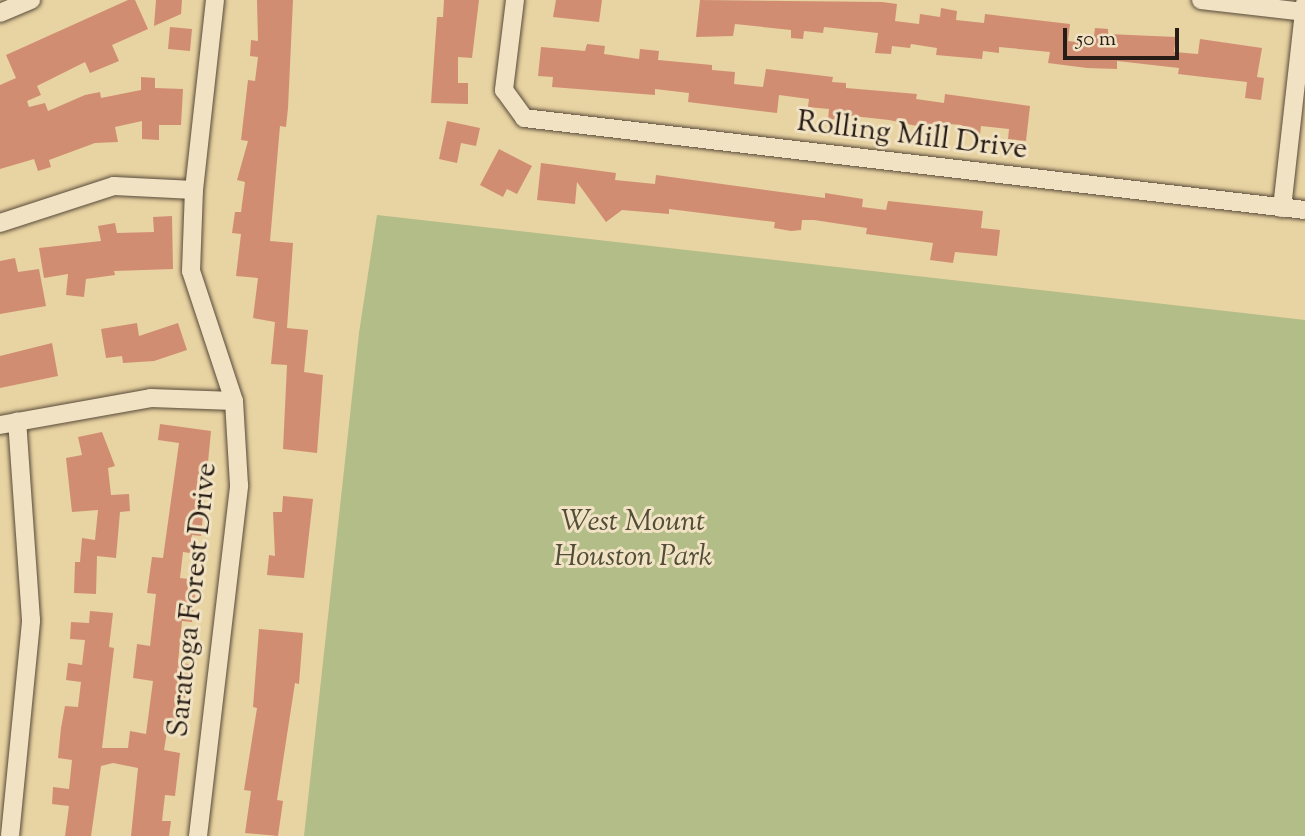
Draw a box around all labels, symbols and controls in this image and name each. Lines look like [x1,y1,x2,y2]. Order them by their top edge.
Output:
scale bar [1067,14,1182,58]
text: 50 m [1076,25,1116,55]
street label: Rolling Mill Drive [795,105,1029,169]
street label: Saratoga Forest Drive [162,461,226,739]
park label: West Mount Houston Park [554,505,712,576]

